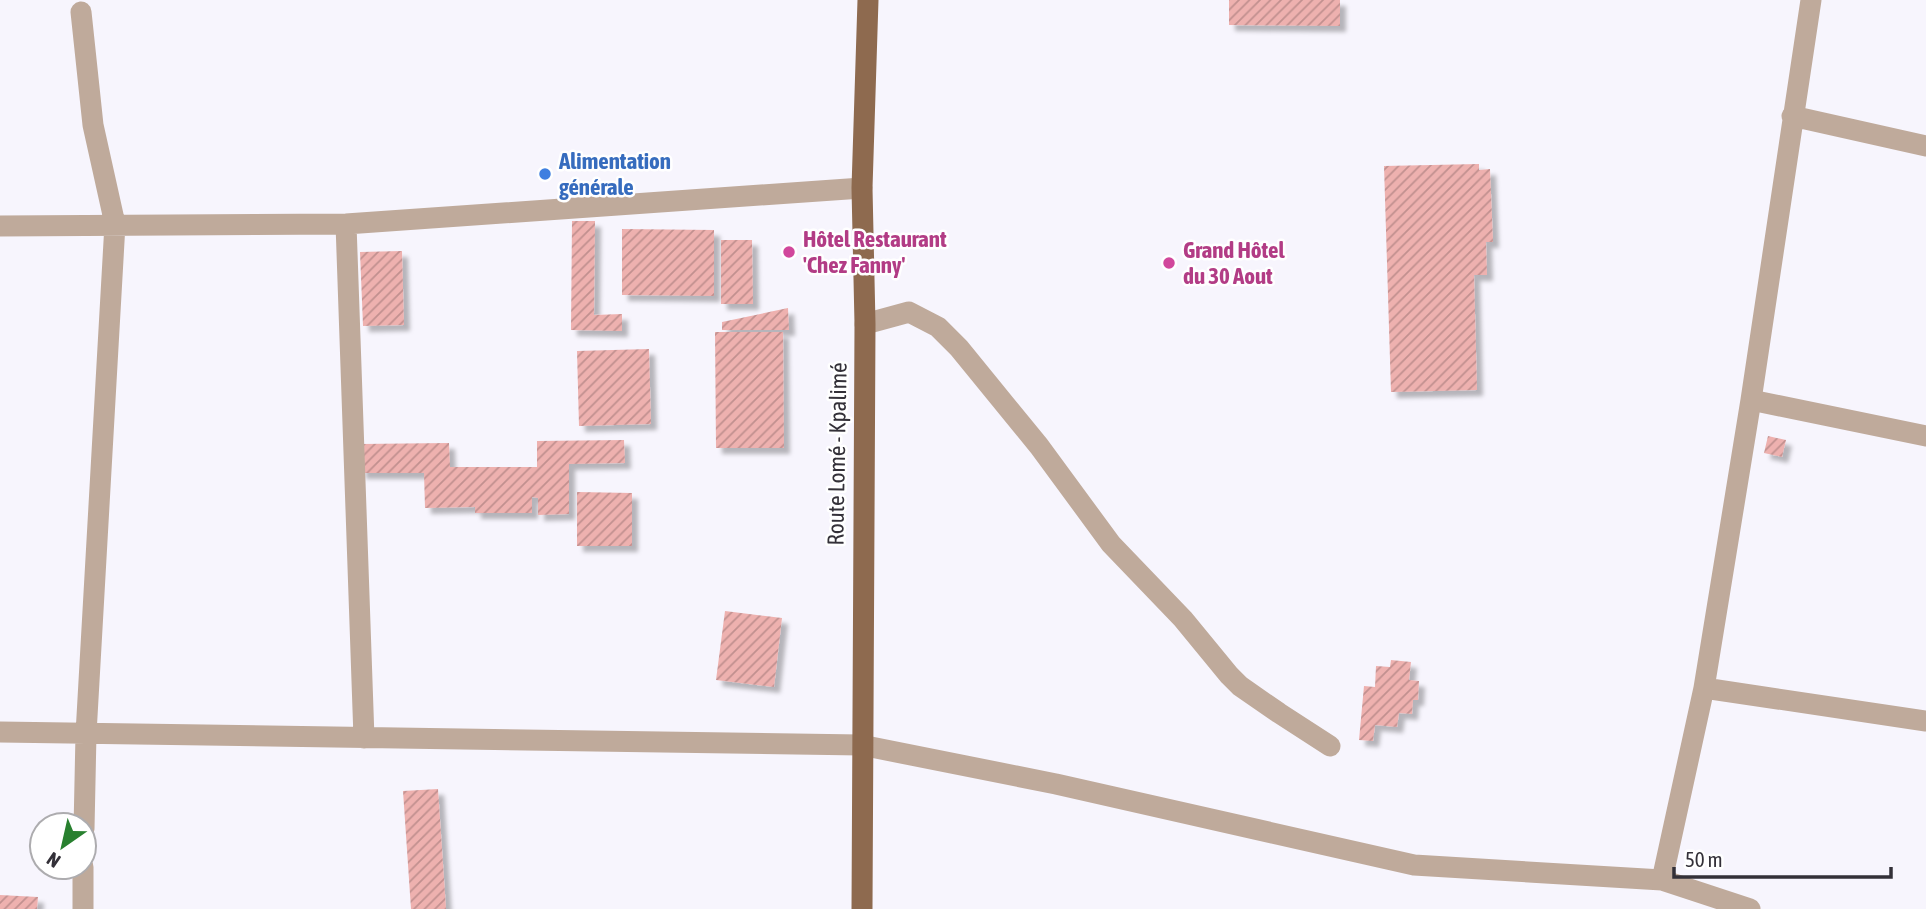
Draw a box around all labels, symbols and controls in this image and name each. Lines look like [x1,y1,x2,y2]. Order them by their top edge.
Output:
place label: Alimentation générale [558,148,671,200]
marker: Alimentation générale [537,166,553,182]
place label: Hôtel Restaurant 'Chez Fanny' [803,226,947,278]
place label: Grand Hôtel du 30 Aout [1183,237,1285,289]
marker: Hôtel Restaurant 'Chez Fanny' [781,244,797,260]
marker: Grand Hôtel du 30 Aout [1161,255,1177,271]
street label: Route Lomé - Kpalimé [822,362,852,546]
north arrow [28,811,98,881]
scale bar [1674,836,1891,880]
text: 50 m [1685,847,1723,871]
text: N [43,848,64,872]

